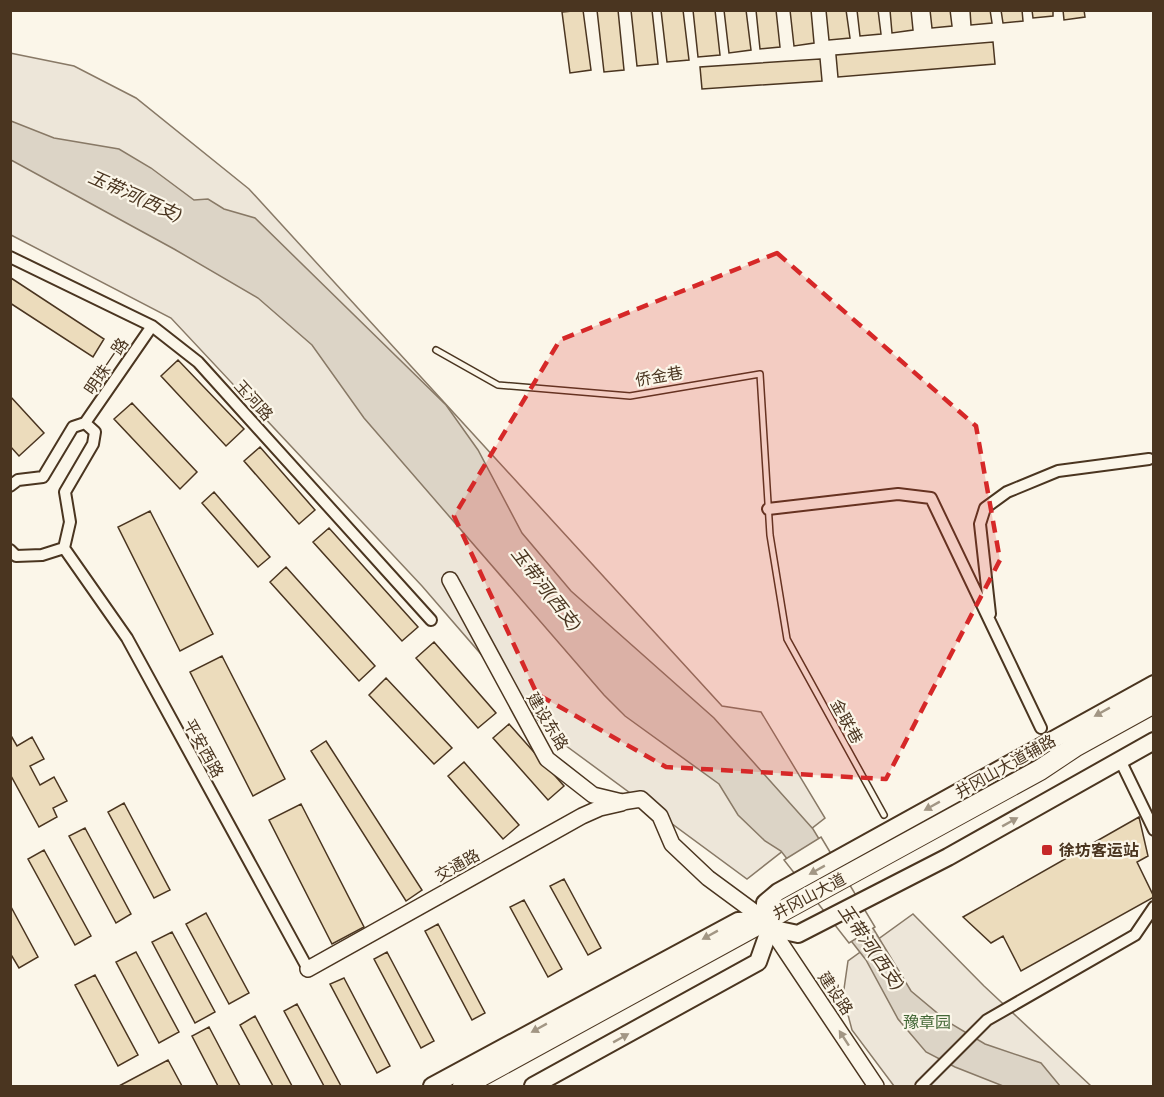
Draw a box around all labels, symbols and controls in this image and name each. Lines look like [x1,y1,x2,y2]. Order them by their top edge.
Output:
water label: 玉带河(西支) [85,164,186,227]
street label: 明珠一路 [79,333,133,399]
street label: 侨金巷 [633,361,685,391]
street label: 玉河路 [230,375,278,425]
water label: 玉带河(西支) [506,542,587,636]
street label: 建设东路 [522,688,574,754]
street label: 金联巷 [826,695,868,747]
one-way arrow [1093,707,1110,717]
street label: 平安西路 [179,715,229,781]
street label: 井冈山大道辅路 [951,729,1059,803]
one-way arrow [923,801,940,811]
one-way arrow [1002,817,1019,827]
place label: 徐坊客运站 [1059,839,1139,861]
marker: 徐坊客运站 [1040,843,1054,857]
street label: 交通路 [431,844,483,886]
one-way arrow [808,865,825,875]
street label: 井冈山大道 [769,868,849,924]
water label: 玉带河(西支) [833,899,910,995]
one-way arrow [702,930,719,940]
street label: 建设路 [813,967,859,1019]
park label: 豫章园 [903,1011,951,1033]
one-way arrow [530,1023,547,1033]
one-way arrow [839,1029,850,1046]
one-way arrow [613,1033,630,1043]

